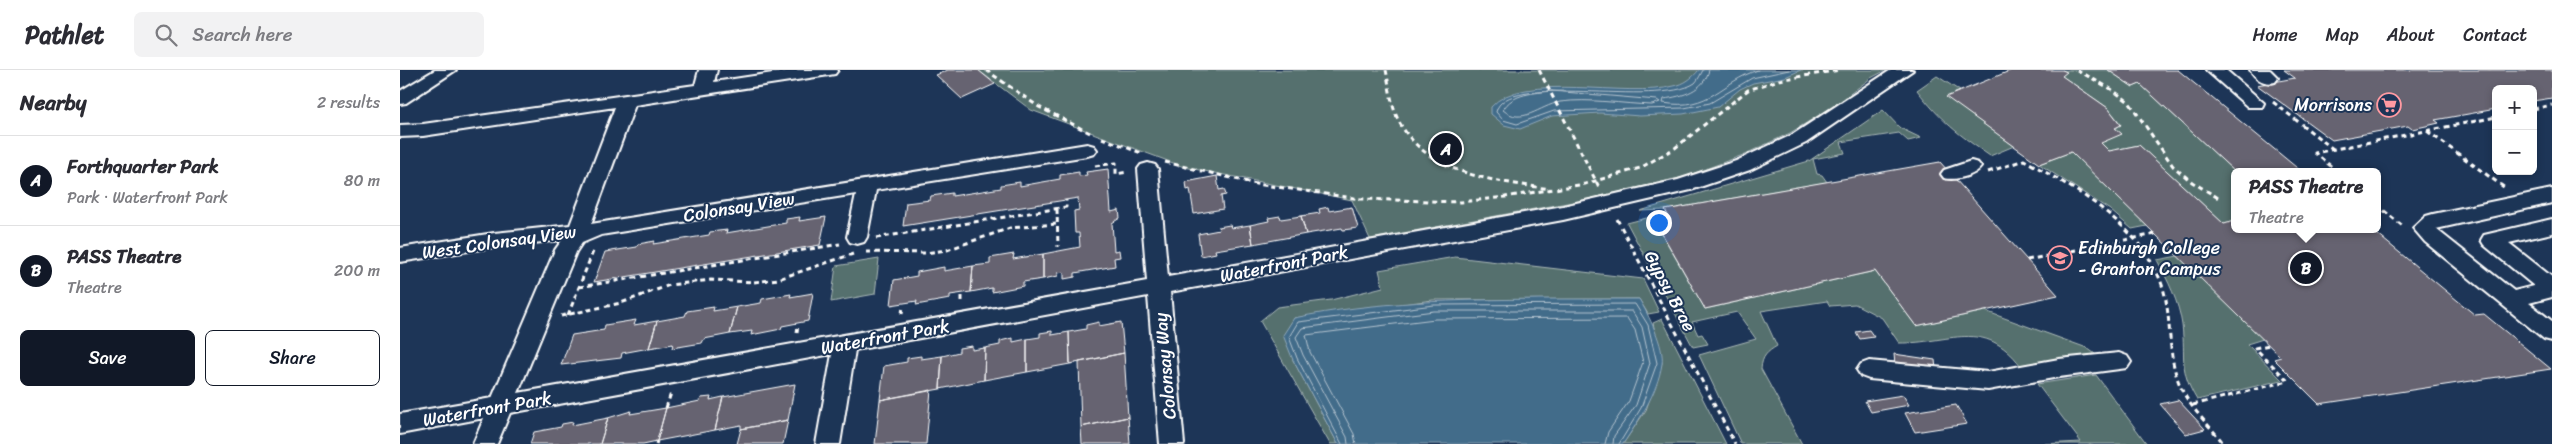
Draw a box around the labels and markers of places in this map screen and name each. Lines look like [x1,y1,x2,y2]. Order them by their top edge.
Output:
place label: Morrisons [2294,89,2373,121]
supermarket icon: Morrisons [2376,92,2402,118]
pin: A [1430,130,1462,168]
place label: Edinburgh College - Granton Campus [2078,232,2221,285]
school or university icon: Edinburgh College - Granton Campus [2047,245,2073,271]
pin: B [2290,249,2322,287]

